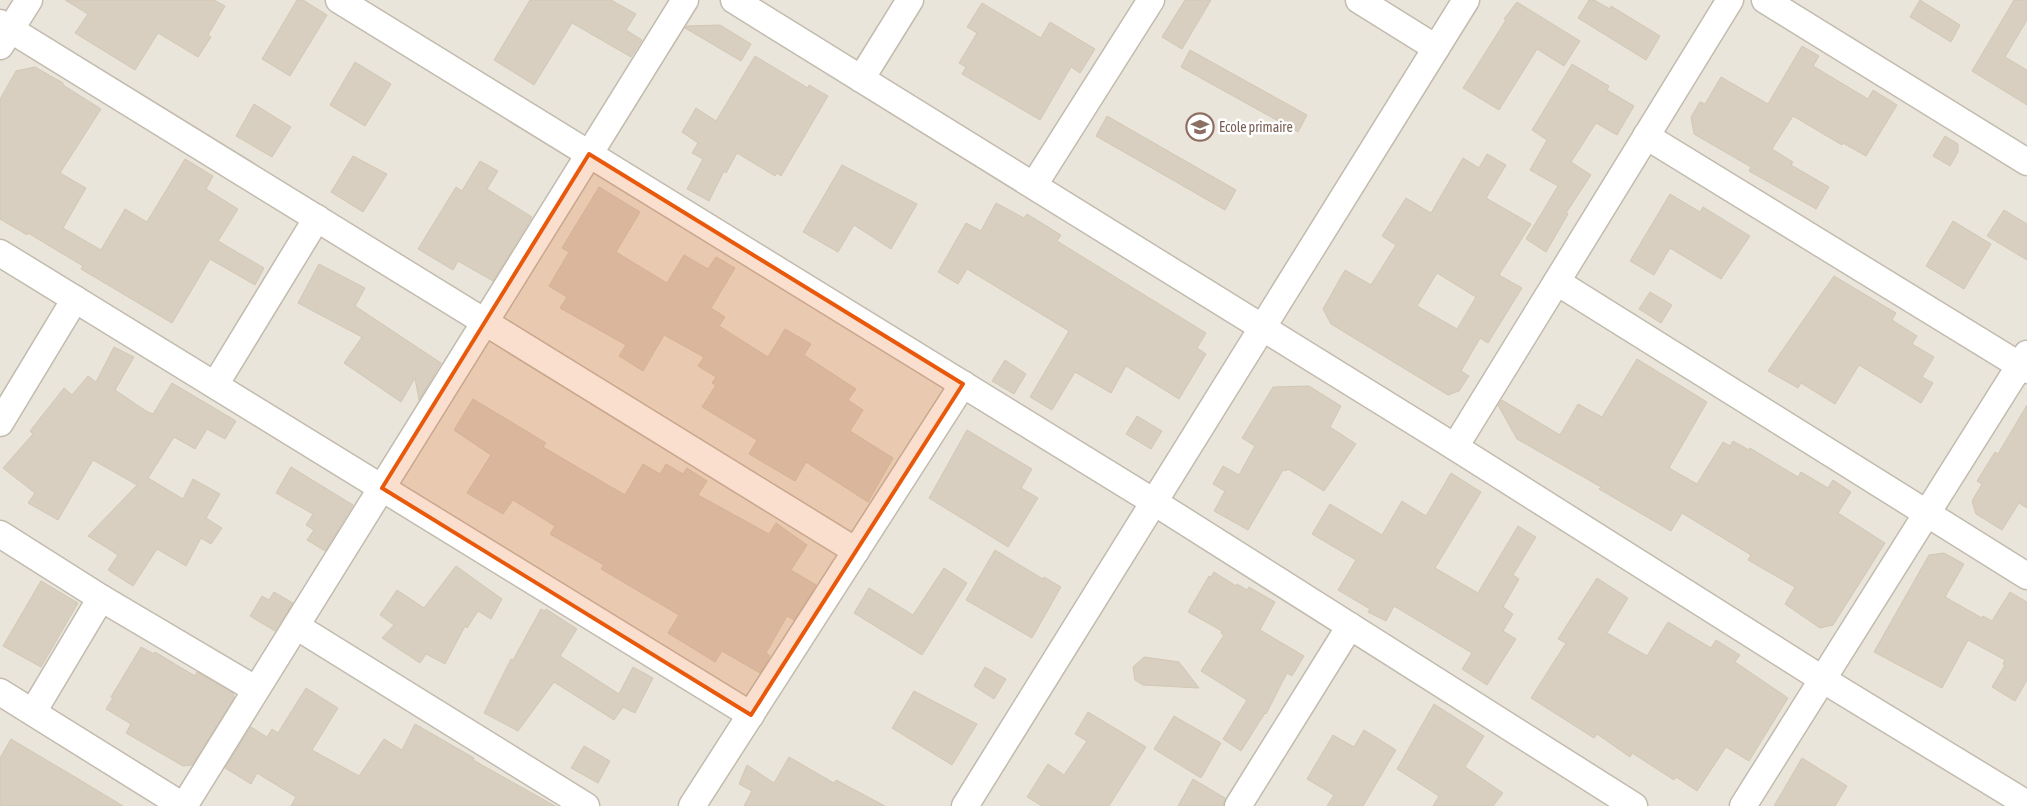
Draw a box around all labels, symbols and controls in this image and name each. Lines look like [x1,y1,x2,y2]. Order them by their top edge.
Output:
school or university icon: Ecole primaire [1185,112,1215,142]
place label: Ecole primaire [1219,119,1293,135]

